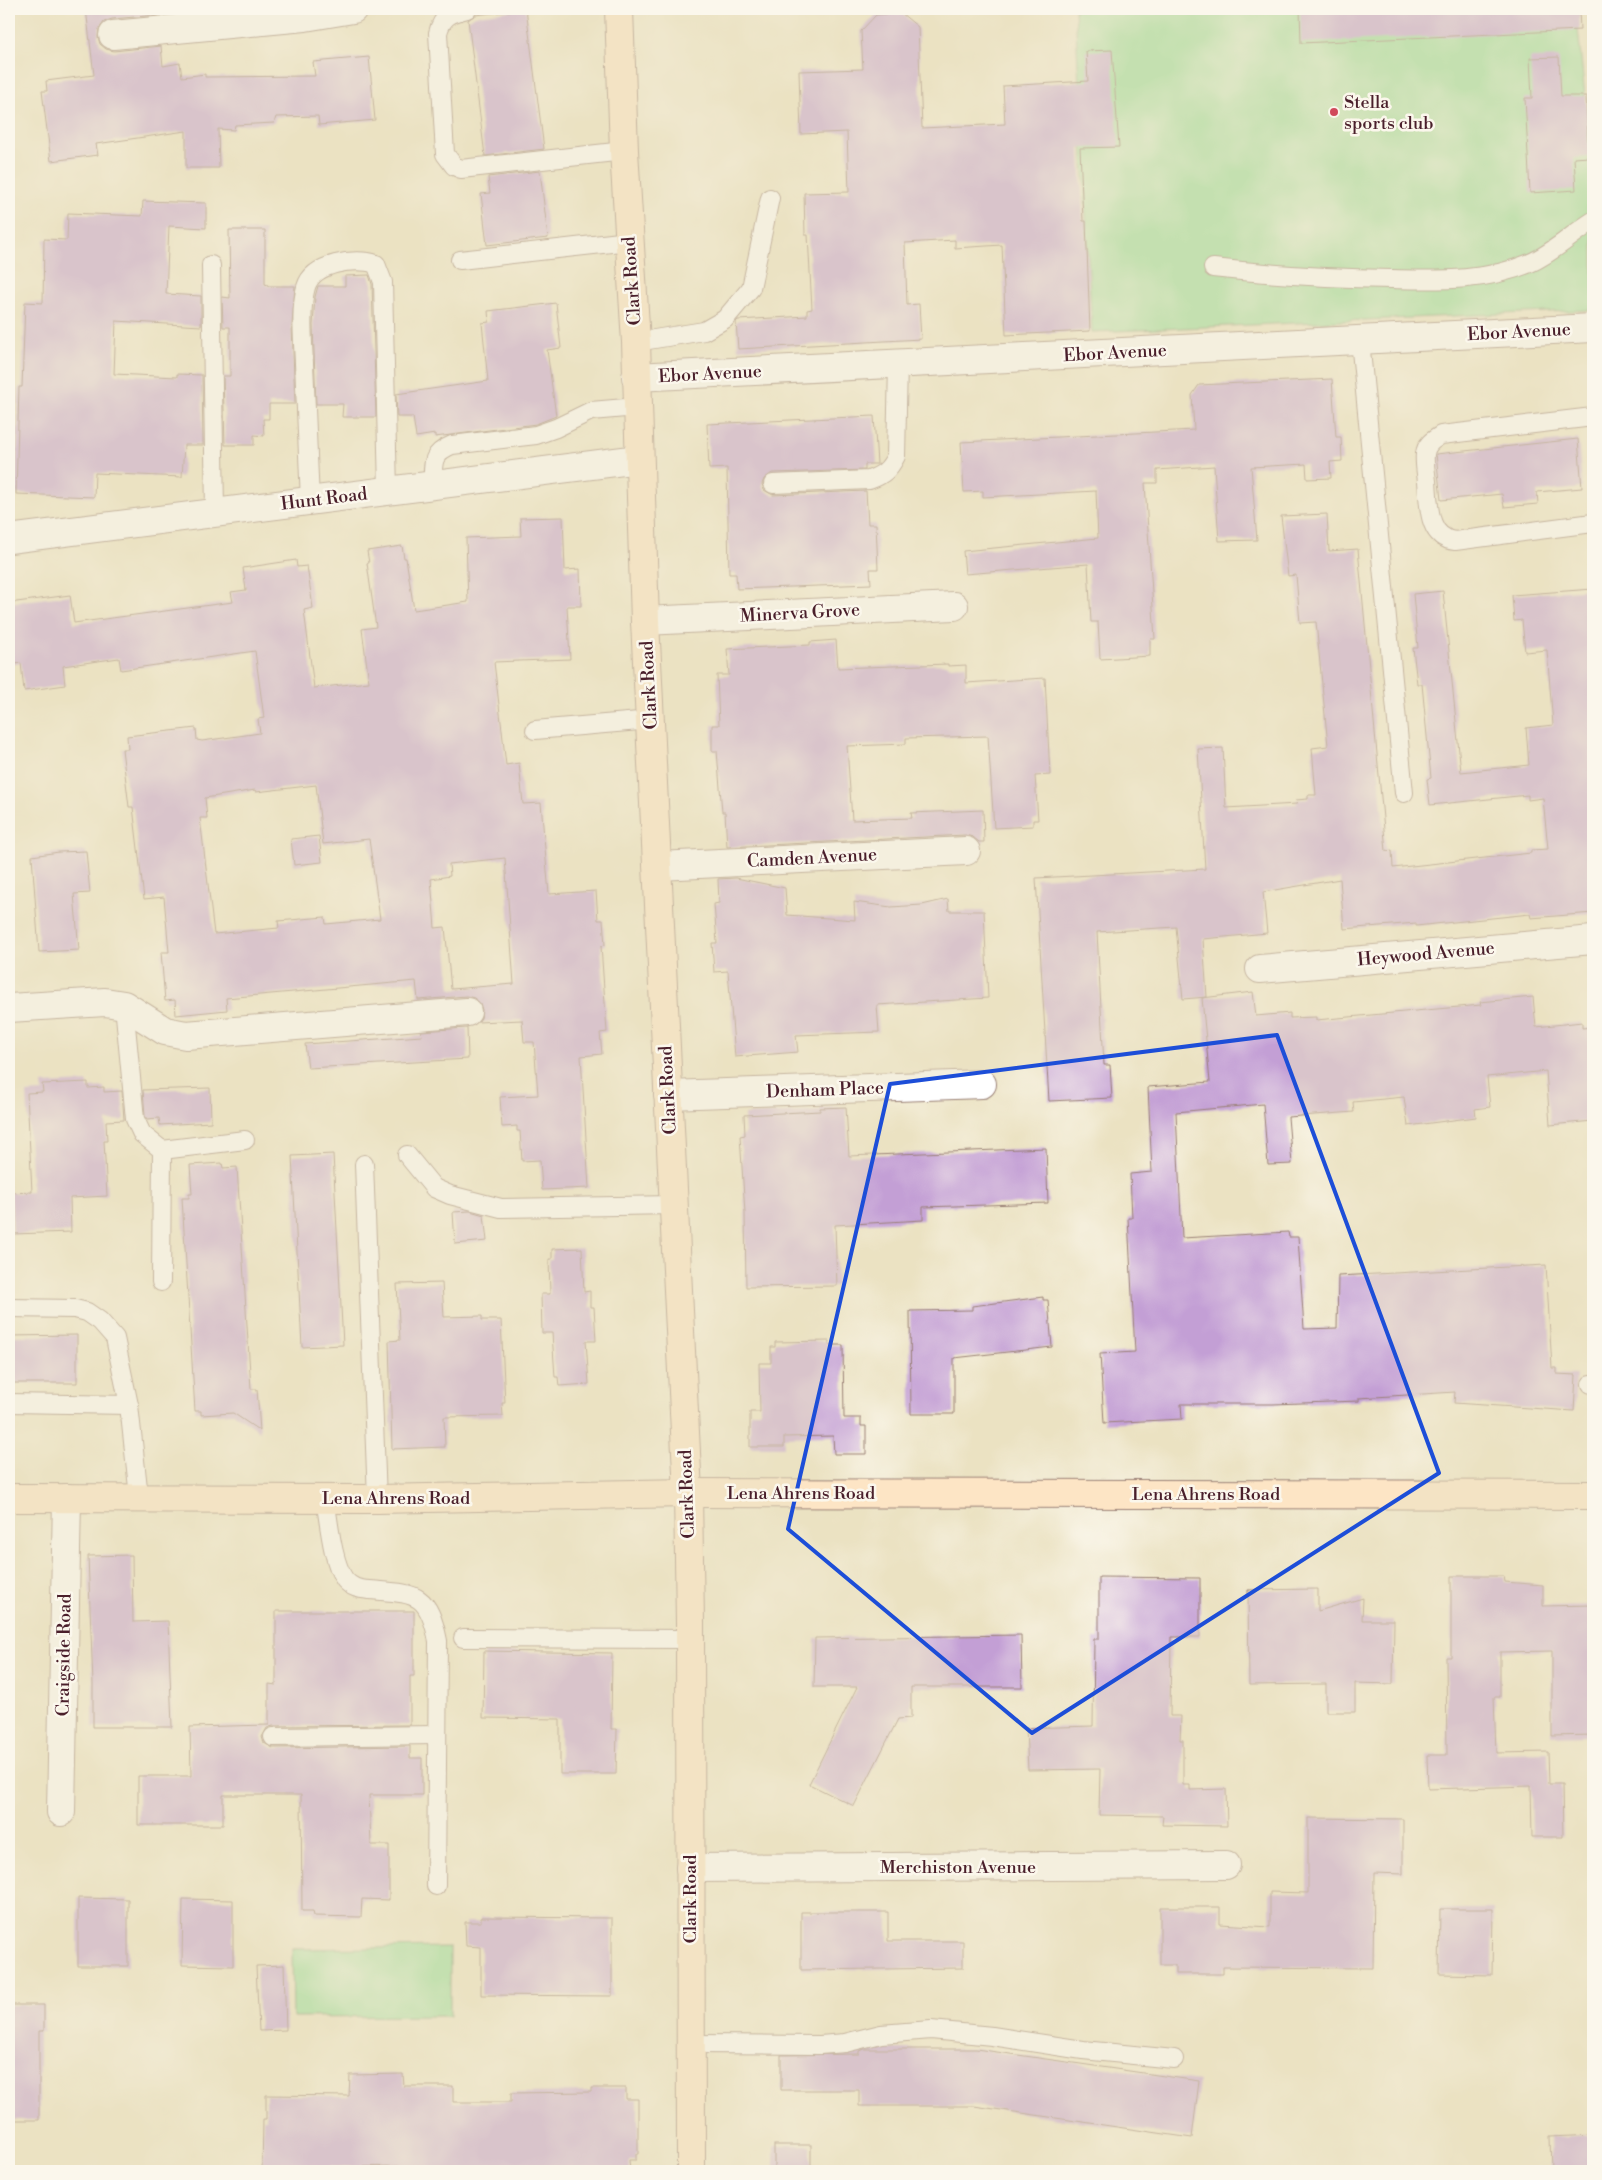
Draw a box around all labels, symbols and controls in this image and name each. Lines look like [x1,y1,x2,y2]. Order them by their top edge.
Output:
place label: Stella sports club [1344,91,1433,135]
marker: Stella sports club [1328,106,1340,118]
street label: Clark Road [617,235,647,326]
street label: Ebor Avenue [1467,318,1571,346]
street label: Ebor Avenue [1063,339,1167,367]
street label: Ebor Avenue [658,360,762,388]
street label: Hunt Road [279,482,369,516]
street label: Minerva Grove [739,598,861,628]
street label: Clark Road [635,639,663,730]
street label: Camden Avenue [746,843,878,873]
street label: Heywood Avenue [1356,937,1496,971]
street label: Clark Road [654,1044,682,1135]
street label: Denham Place [766,1076,884,1104]
street label: Clark Road [674,1448,700,1539]
street label: Lena Ahrens Road [727,1482,876,1505]
street label: Lena Ahrens Road [1132,1483,1281,1506]
street label: Lena Ahrens Road [322,1487,471,1510]
street label: Craigside Road [51,1593,77,1717]
street label: Clark Road [679,1854,702,1944]
street label: Merchiston Avenue [880,1856,1036,1879]

